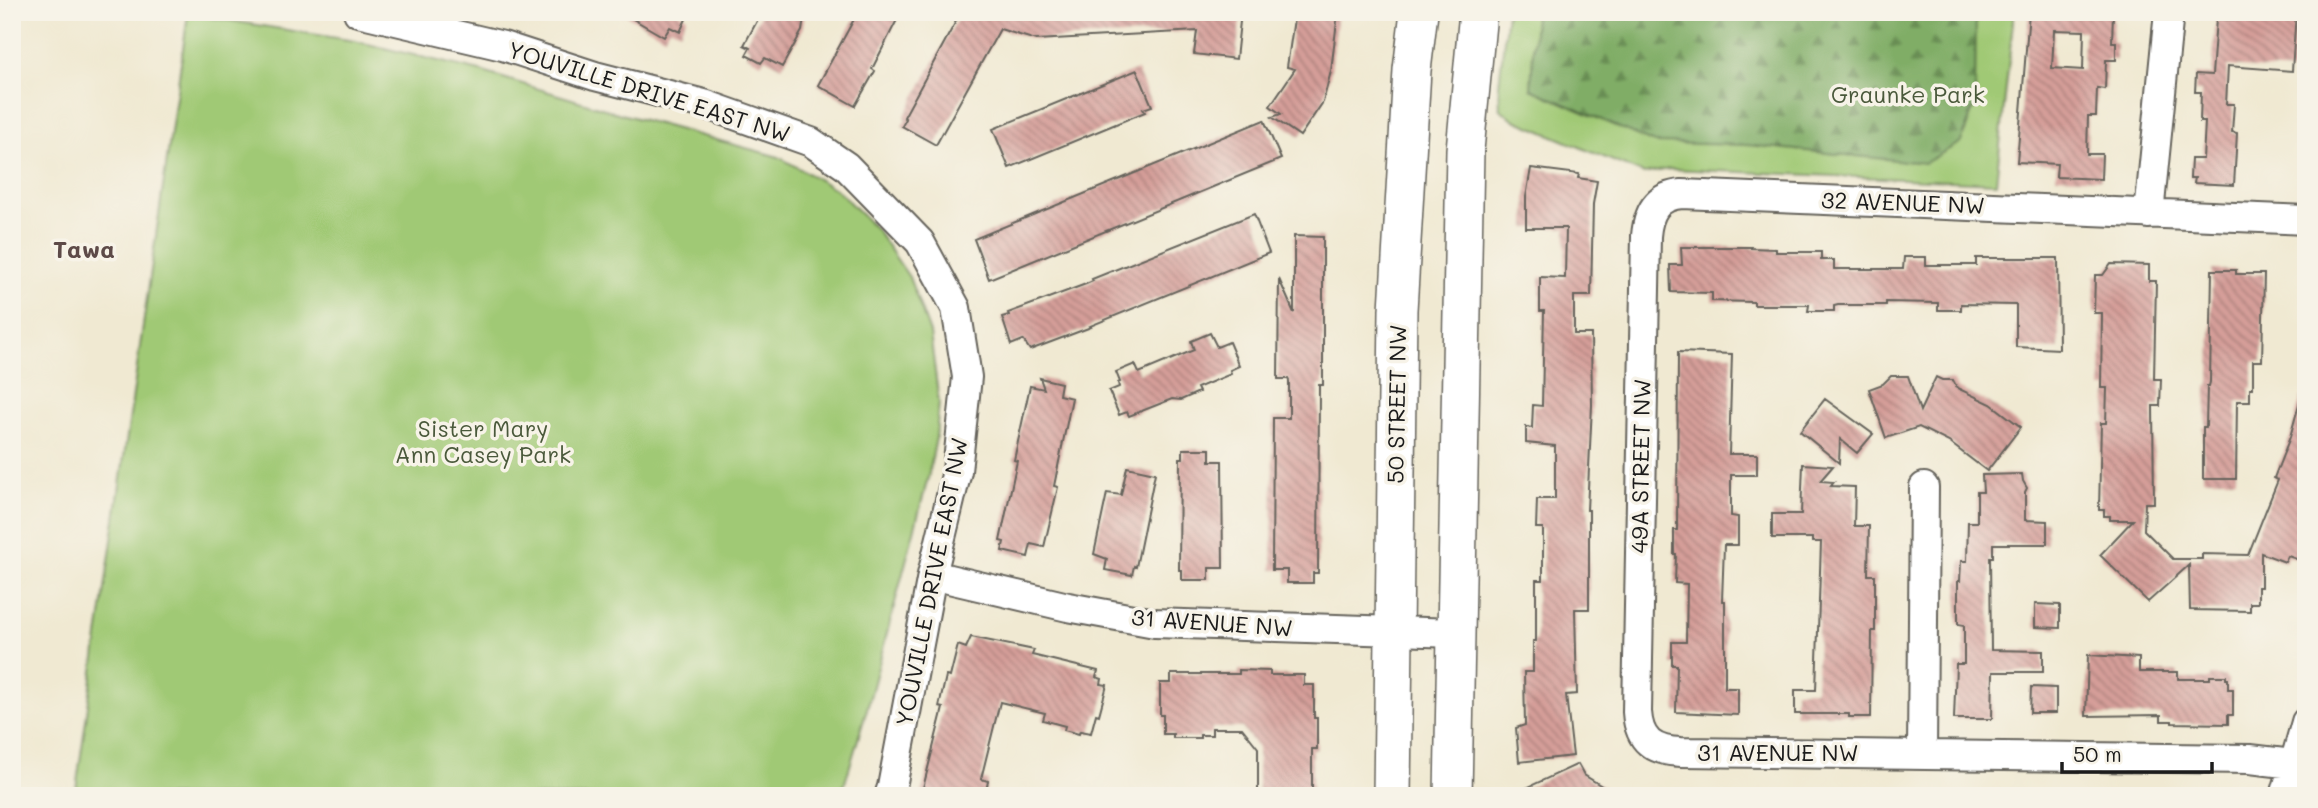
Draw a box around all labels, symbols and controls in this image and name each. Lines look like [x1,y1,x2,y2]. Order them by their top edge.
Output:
street label: YOUVILLE DRIVE EAST NW [505,34,794,148]
park label: Graunke Park [1831,79,1985,109]
street label: 32 AVENUE NW [1821,184,1986,220]
district label: Tawa [53,233,115,264]
street label: 50 STREET NW [1380,324,1412,484]
street label: 49A STREET NW [1623,378,1657,554]
park label: Sister Mary Ann Casey Park [395,413,571,469]
street label: YOUVILLE DRIVE EAST NW [888,435,974,729]
street label: 31 AVENUE NW [1130,601,1294,643]
scale bar [2062,731,2213,775]
street label: 31 AVENUE NW [1697,737,1859,767]
text: 50 m [2073,740,2122,767]

